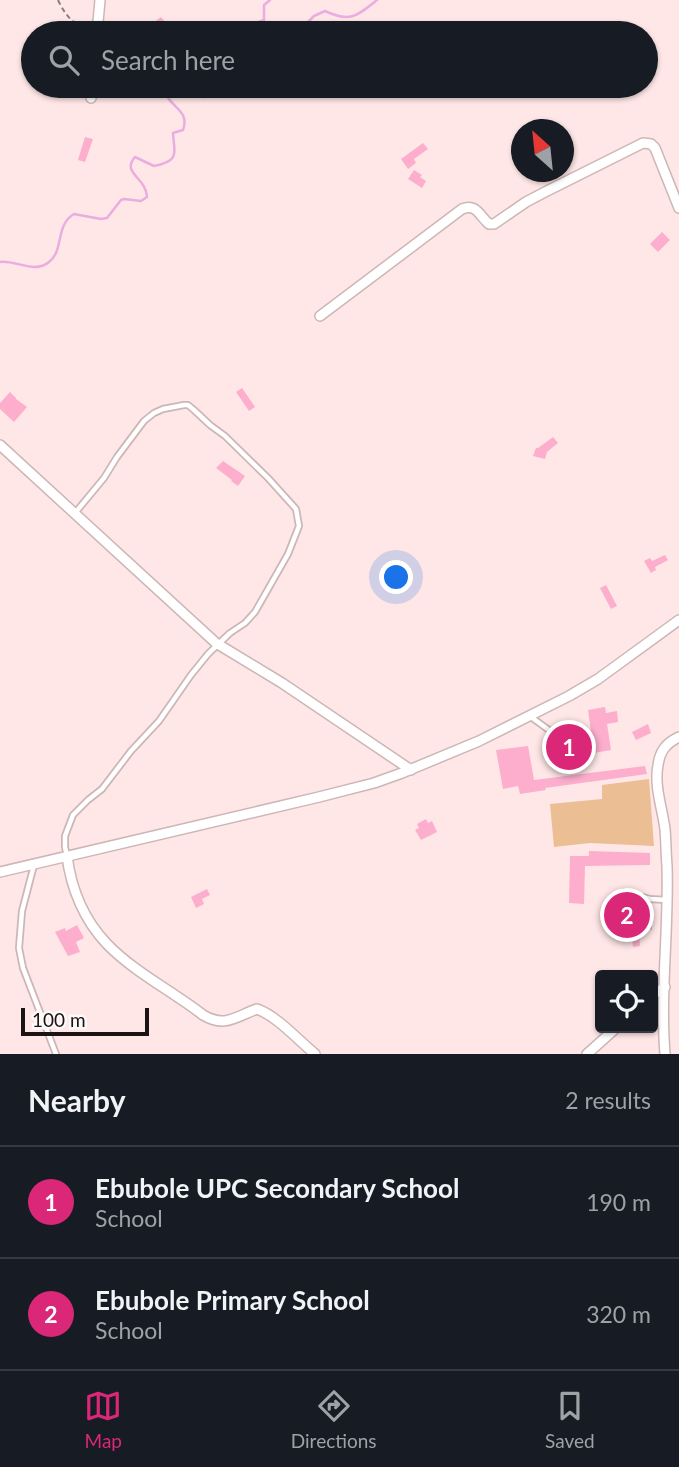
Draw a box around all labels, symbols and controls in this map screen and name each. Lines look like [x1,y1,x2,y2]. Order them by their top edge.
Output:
search box [21,21,658,98]
icon: search [45,41,83,79]
text: Search here [101,44,235,76]
north arrow [511,119,574,182]
your location [379,560,413,594]
pin: 1 [546,721,592,773]
pin: 2 [604,889,650,941]
map controls [595,970,658,1033]
button: locate [595,970,658,1033]
scale bar [21,1005,149,1037]
text: 100 m [32,1008,86,1031]
text: Nearby [28,1082,126,1118]
text: 2 results [565,1086,651,1114]
text: Ebubole UPC Secondary School [95,1172,459,1204]
text: 1 [44,1188,58,1216]
text: 190 m [586,1188,651,1216]
text: School [95,1204,163,1232]
text: Ebubole Primary School [95,1284,370,1316]
text: 2 [44,1300,58,1328]
text: 320 m [586,1300,651,1328]
text: School [95,1316,163,1344]
tab: Map [84,1387,122,1452]
tab: Directions [291,1387,377,1452]
tab: Saved [545,1387,595,1452]

